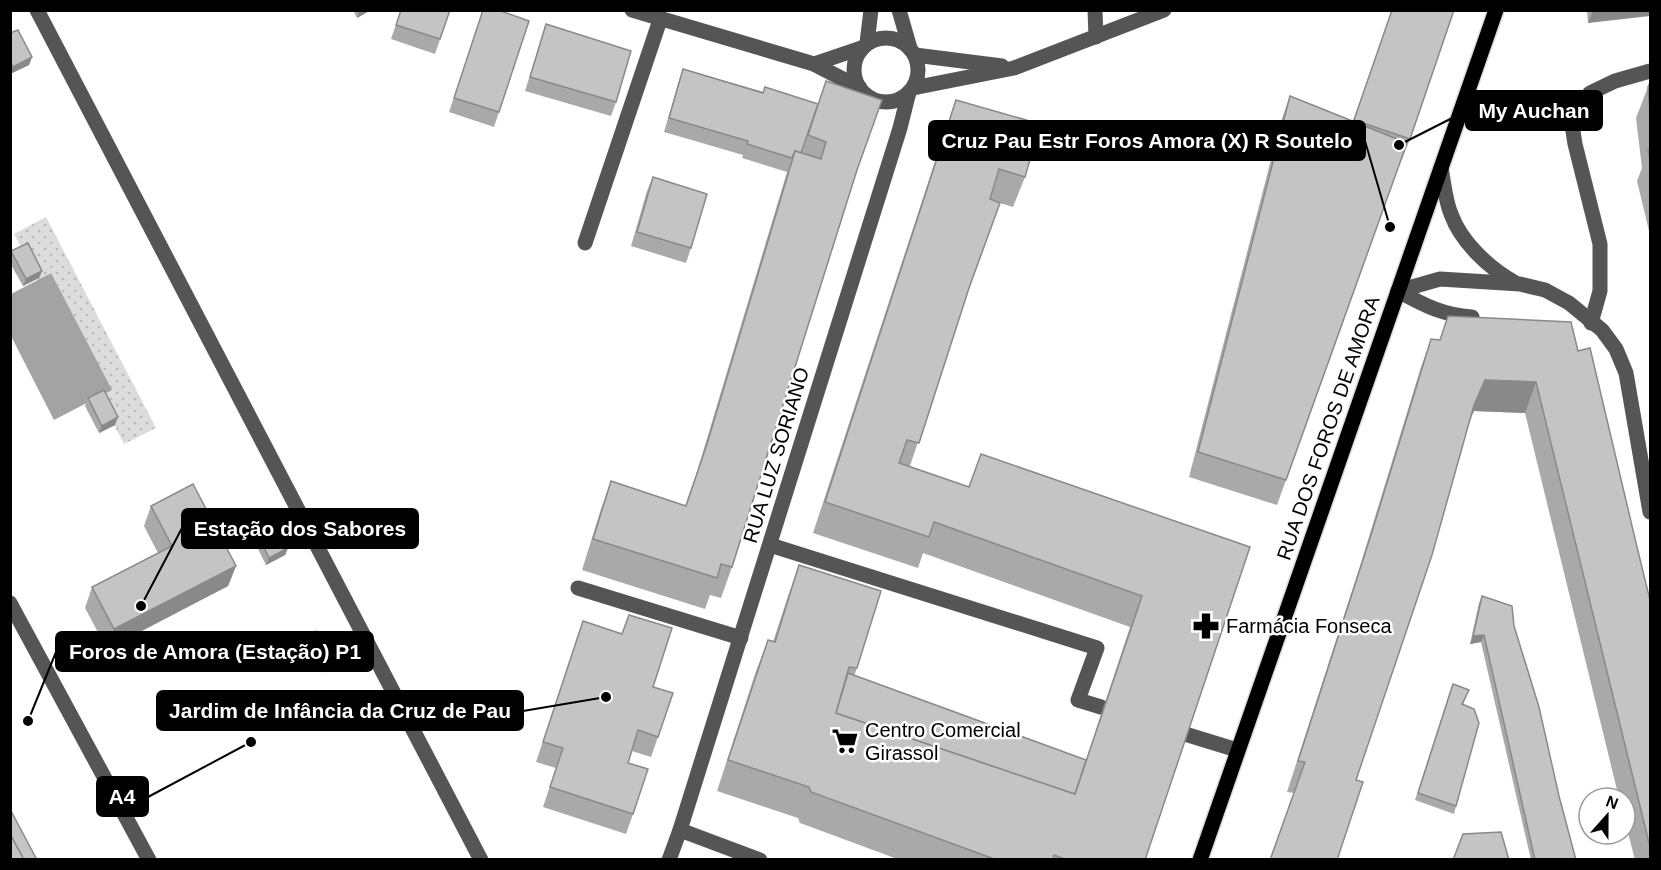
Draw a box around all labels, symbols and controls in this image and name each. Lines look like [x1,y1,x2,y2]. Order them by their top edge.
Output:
callout: My Auchan [1466,91,1602,130]
text: My Auchan [1478,99,1590,122]
callout: Cruz Pau Estr Foros Amora (X) R Soutelo [929,121,1365,160]
text: Cruz Pau Estr Foros Amora (X) R Soutelo [941,129,1353,152]
street label: RUA DOS FOROS DE AMORA [1272,292,1384,563]
street label: RUA LUZ SORIANO [739,365,813,545]
callout: Estação dos Sabores [182,509,418,548]
text: Estação dos Sabores [194,517,406,540]
pharmacy icon: Farmácia Fonseca [1191,611,1221,641]
place label: Farmácia Fonseca [1226,615,1392,637]
callout: Foros de Amora (Estação) P1 [56,632,373,671]
text: Foros de Amora (Estação) P1 [69,640,361,663]
callout: Jardim de Infância da Cruz de Pau [157,691,523,730]
text: Jardim de Infância da Cruz de Pau [169,699,511,722]
place label: Centro Comercial Girassol [865,719,1021,764]
supermarket icon: Centro Comercial Girassol [830,726,860,756]
callout: A4 [97,777,148,816]
text: A4 [109,785,136,808]
north arrow [1577,786,1637,846]
text: N [1604,792,1621,812]

